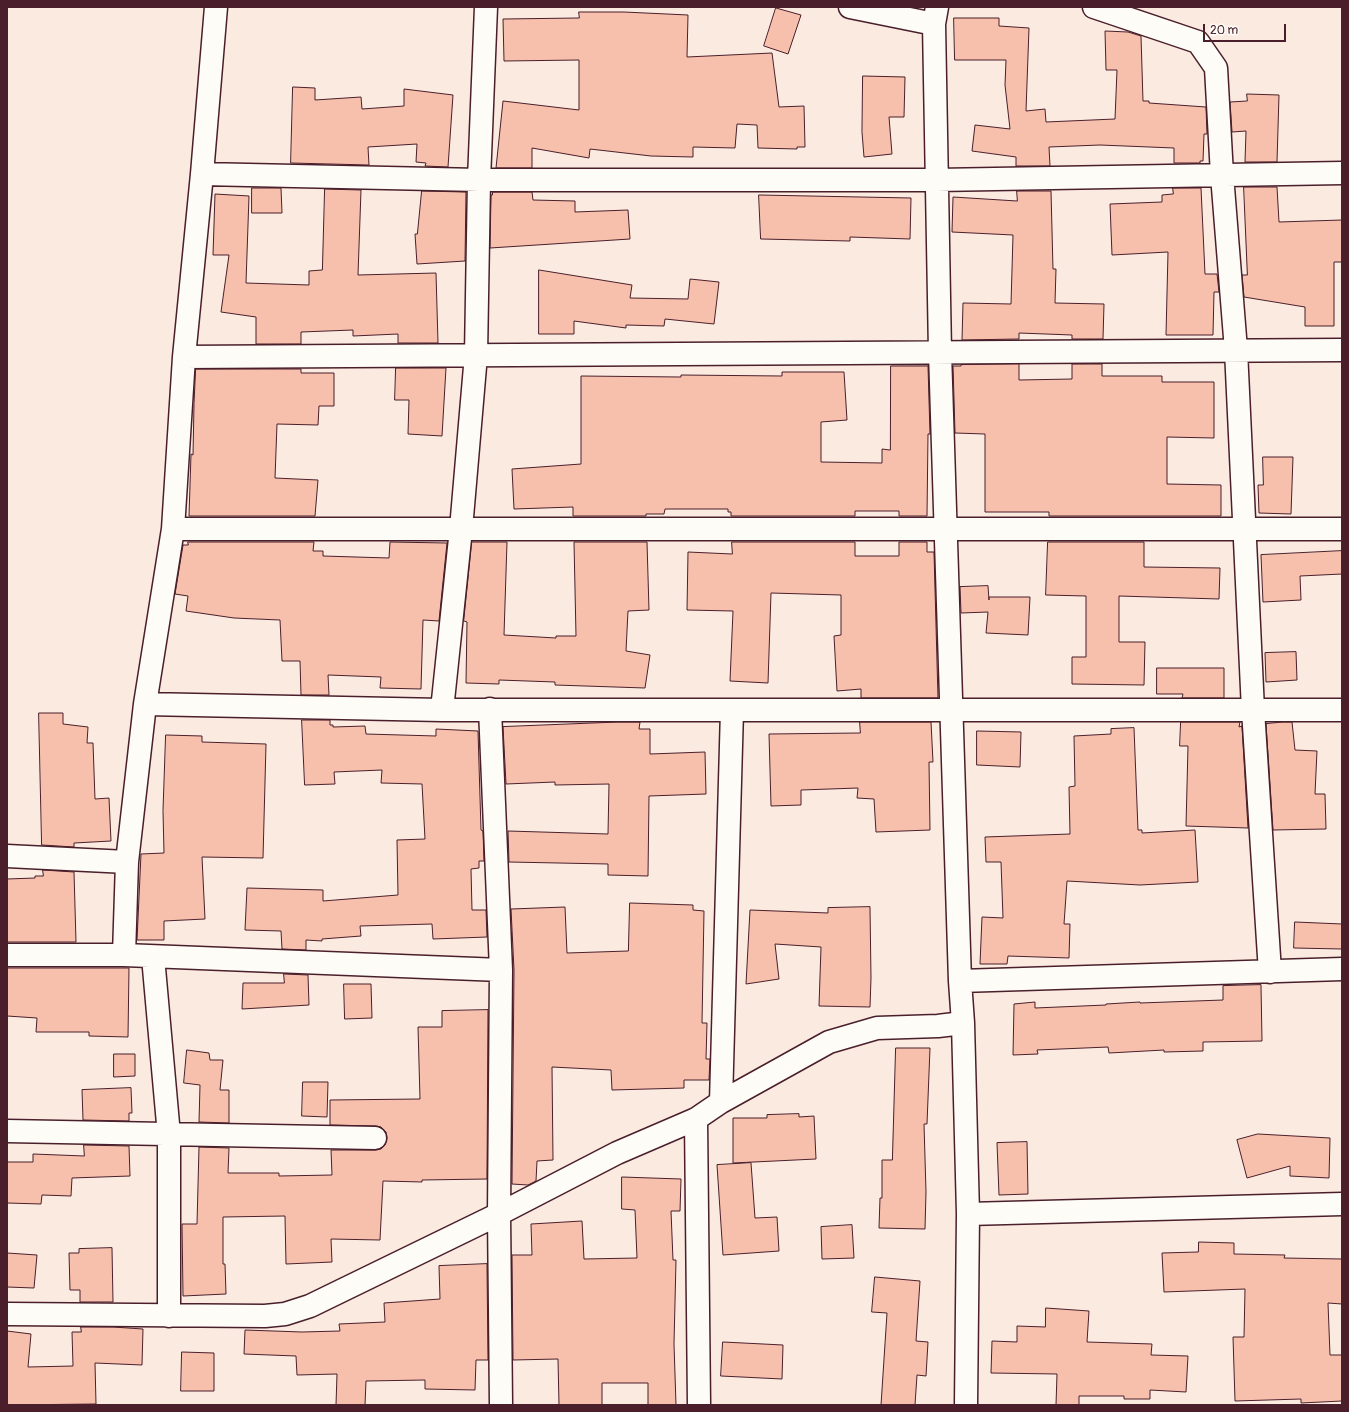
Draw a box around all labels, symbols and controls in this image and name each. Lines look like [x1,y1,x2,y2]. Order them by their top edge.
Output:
scale bar [1205,16,1288,42]
text: 20 m [1210,23,1238,38]

